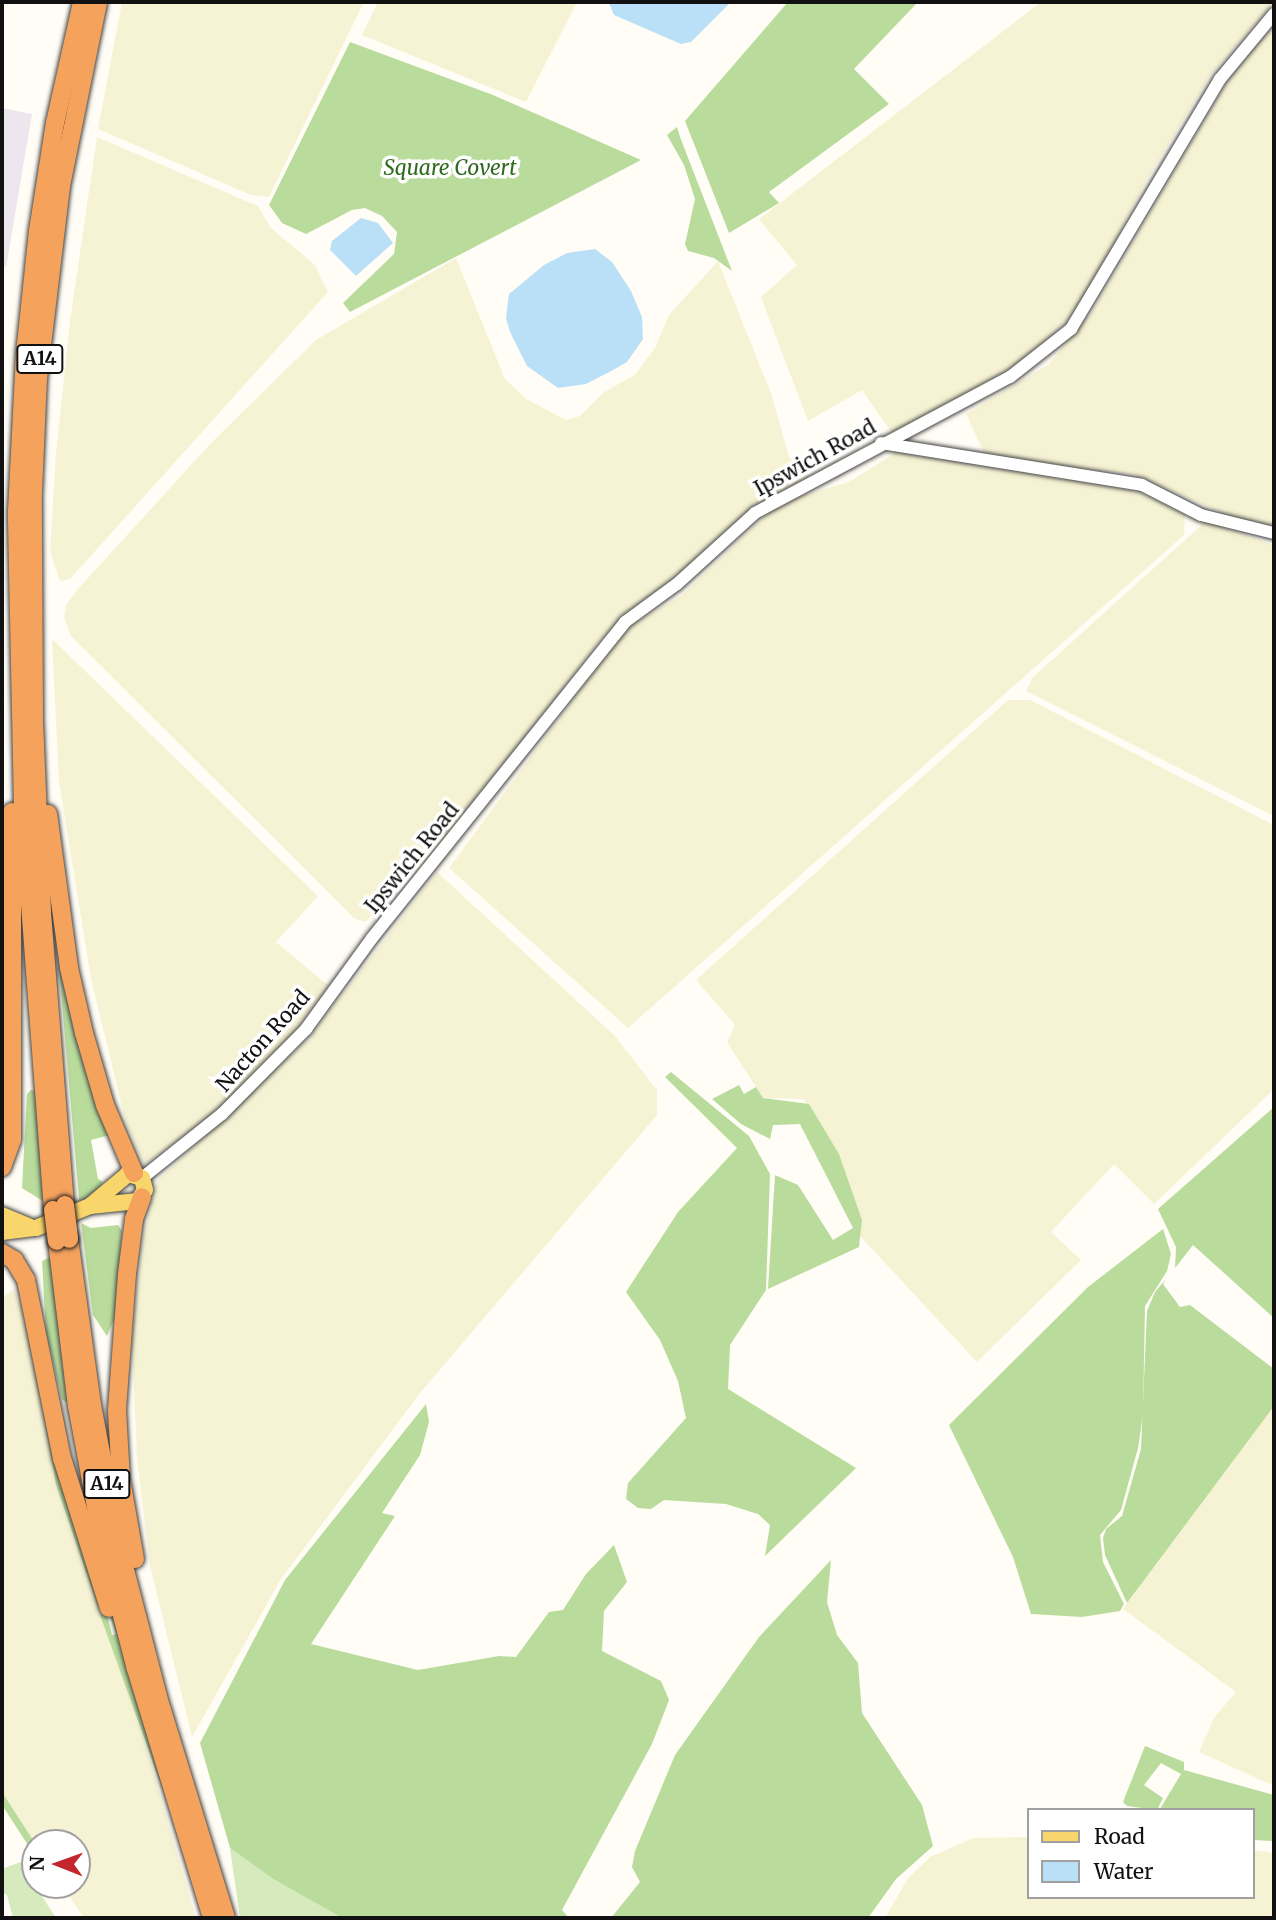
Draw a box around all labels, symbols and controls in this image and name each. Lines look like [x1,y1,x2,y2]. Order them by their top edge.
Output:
park label: Square Covert [384,155,516,181]
road number: A14 [16,344,64,374]
street label: Ipswich Road [750,414,880,502]
street label: Ipswich Road [360,798,464,918]
street label: Nacton Road [211,985,315,1097]
road number: A14 [82,1468,132,1500]
legend [1028,1808,1255,1899]
text: Road [1094,1823,1145,1850]
north arrow [21,1829,91,1899]
text: N [25,1856,49,1871]
text: Water [1094,1858,1153,1885]

